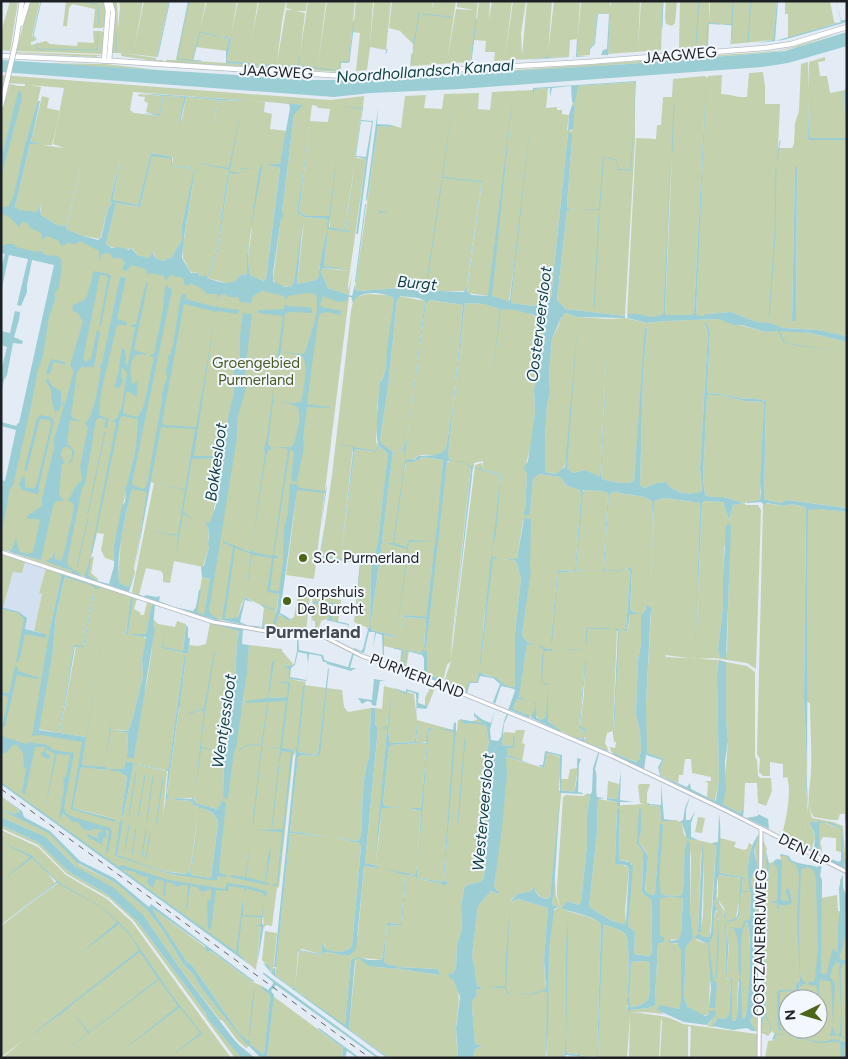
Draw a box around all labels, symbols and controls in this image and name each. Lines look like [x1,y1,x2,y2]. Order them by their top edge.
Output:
street label: JAAGWEG [642,43,718,67]
water label: Noordhollandsch Kanaal [335,55,515,87]
street label: JAAGWEG [239,61,313,83]
water label: Oosterveersloot [522,264,556,383]
water label: Burgt [396,272,438,294]
park label: Groengebied Purmerland [212,354,300,389]
water label: Bokkesloot [201,421,231,502]
place label: S.C. Purmerland [313,549,419,567]
marker: S.C. Purmerland [297,552,309,564]
place label: Dorpshuis De Burcht [297,583,364,618]
marker: Dorpshuis De Burcht [281,595,293,607]
district label: Purmerland [265,621,361,643]
street label: PURMERLAND [367,650,467,702]
water label: Wentjessloot [208,672,240,769]
water label: Westerveersloot [468,751,498,872]
street label: DEN ILP [775,829,833,871]
street label: OOSTZANERRIJWEG [750,870,770,1016]
north arrow [778,989,828,1039]
text: N [782,1009,799,1021]

